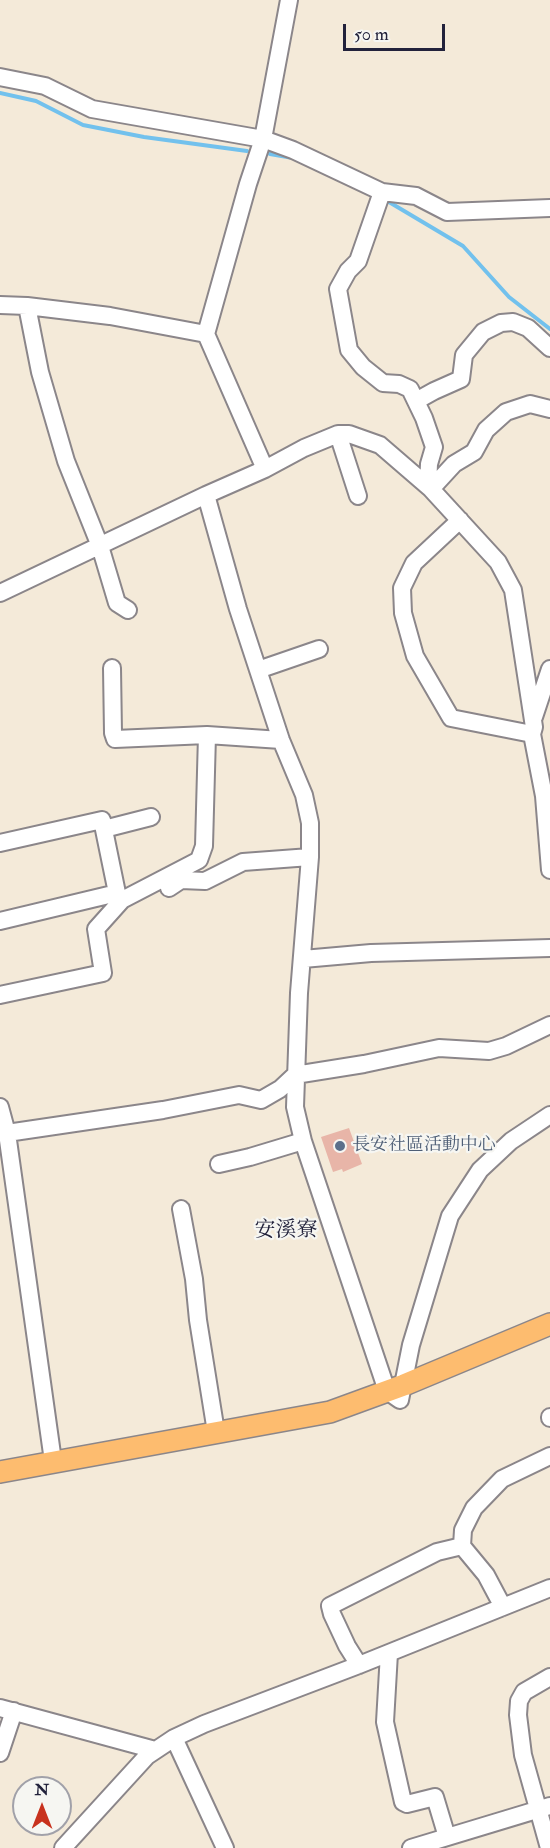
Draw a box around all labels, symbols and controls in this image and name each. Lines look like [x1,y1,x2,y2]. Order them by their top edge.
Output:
scale bar [346,12,448,50]
text: 50 m [354,23,389,46]
place label: 長安社區活動中心 [352,1135,496,1157]
marker: 長安社區活動中心 [333,1139,347,1153]
district label: 安溪寮 [255,1218,317,1244]
north arrow [12,1776,72,1836]
text: N [35,1780,49,1800]

